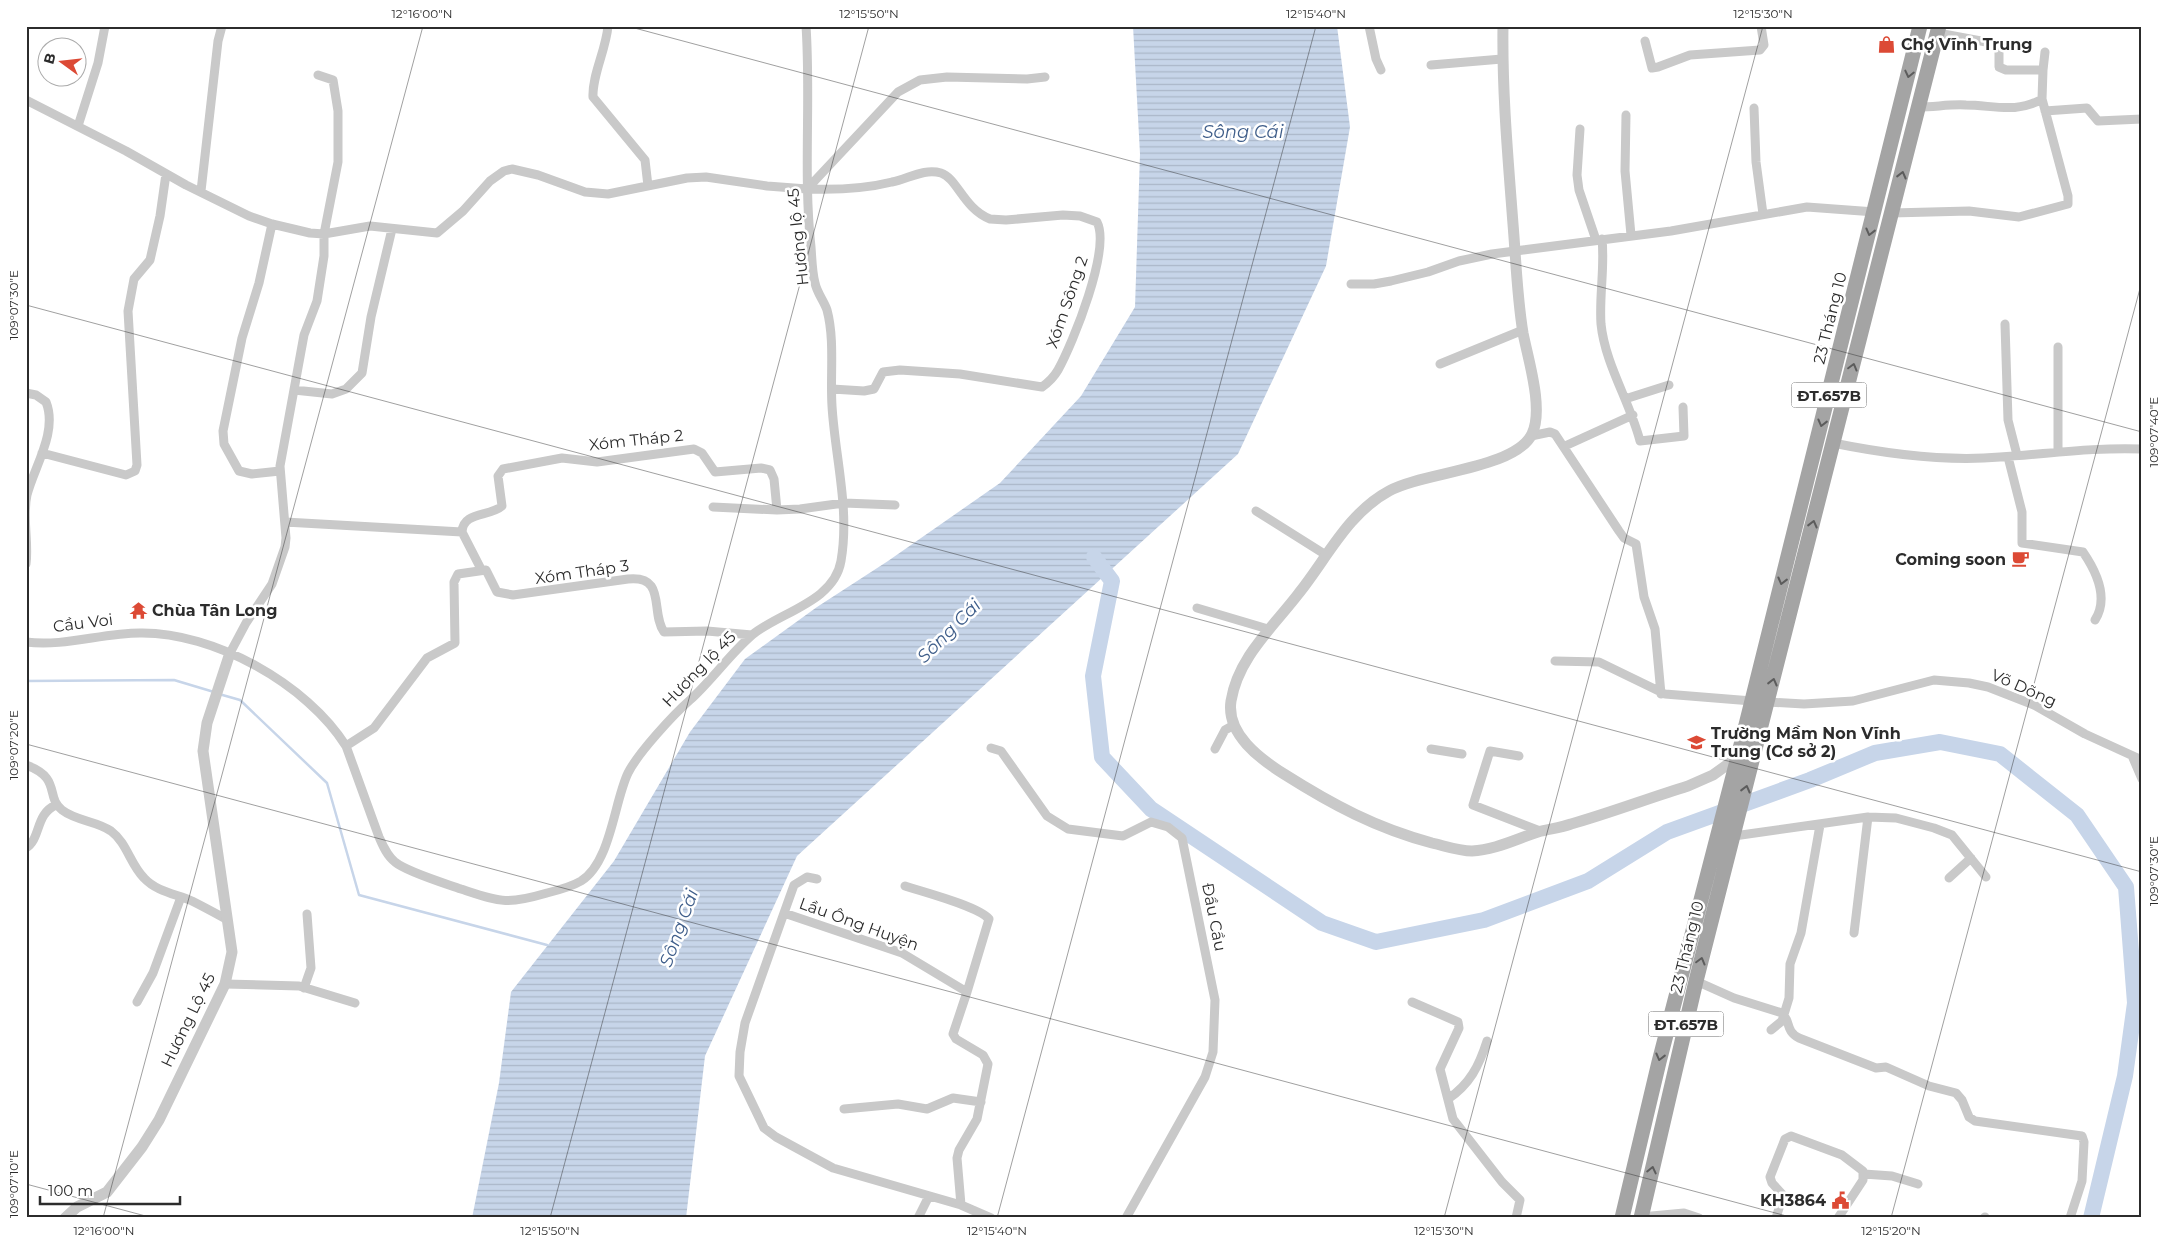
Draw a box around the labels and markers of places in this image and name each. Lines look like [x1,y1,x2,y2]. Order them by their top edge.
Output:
shop icon: Chợ Vĩnh Trung [1877,34,1897,54]
place label: Chợ Vĩnh Trung [1901,35,2033,54]
cafe icon: Coming soon [2010,549,2030,569]
place label: Coming soon [1895,550,2006,569]
temple icon: Chùa Tân Long [128,600,148,620]
place label: Chùa Tân Long [152,601,277,620]
place label: Trường Mầm Non Vĩnh Trung (Cơ sở 2) [1711,724,1901,761]
school or university icon: Trường Mầm Non Vĩnh Trung (Cơ sở 2) [1687,732,1707,752]
public building icon: KH3864 [1830,1190,1850,1210]
place label: KH3864 [1760,1191,1826,1210]

